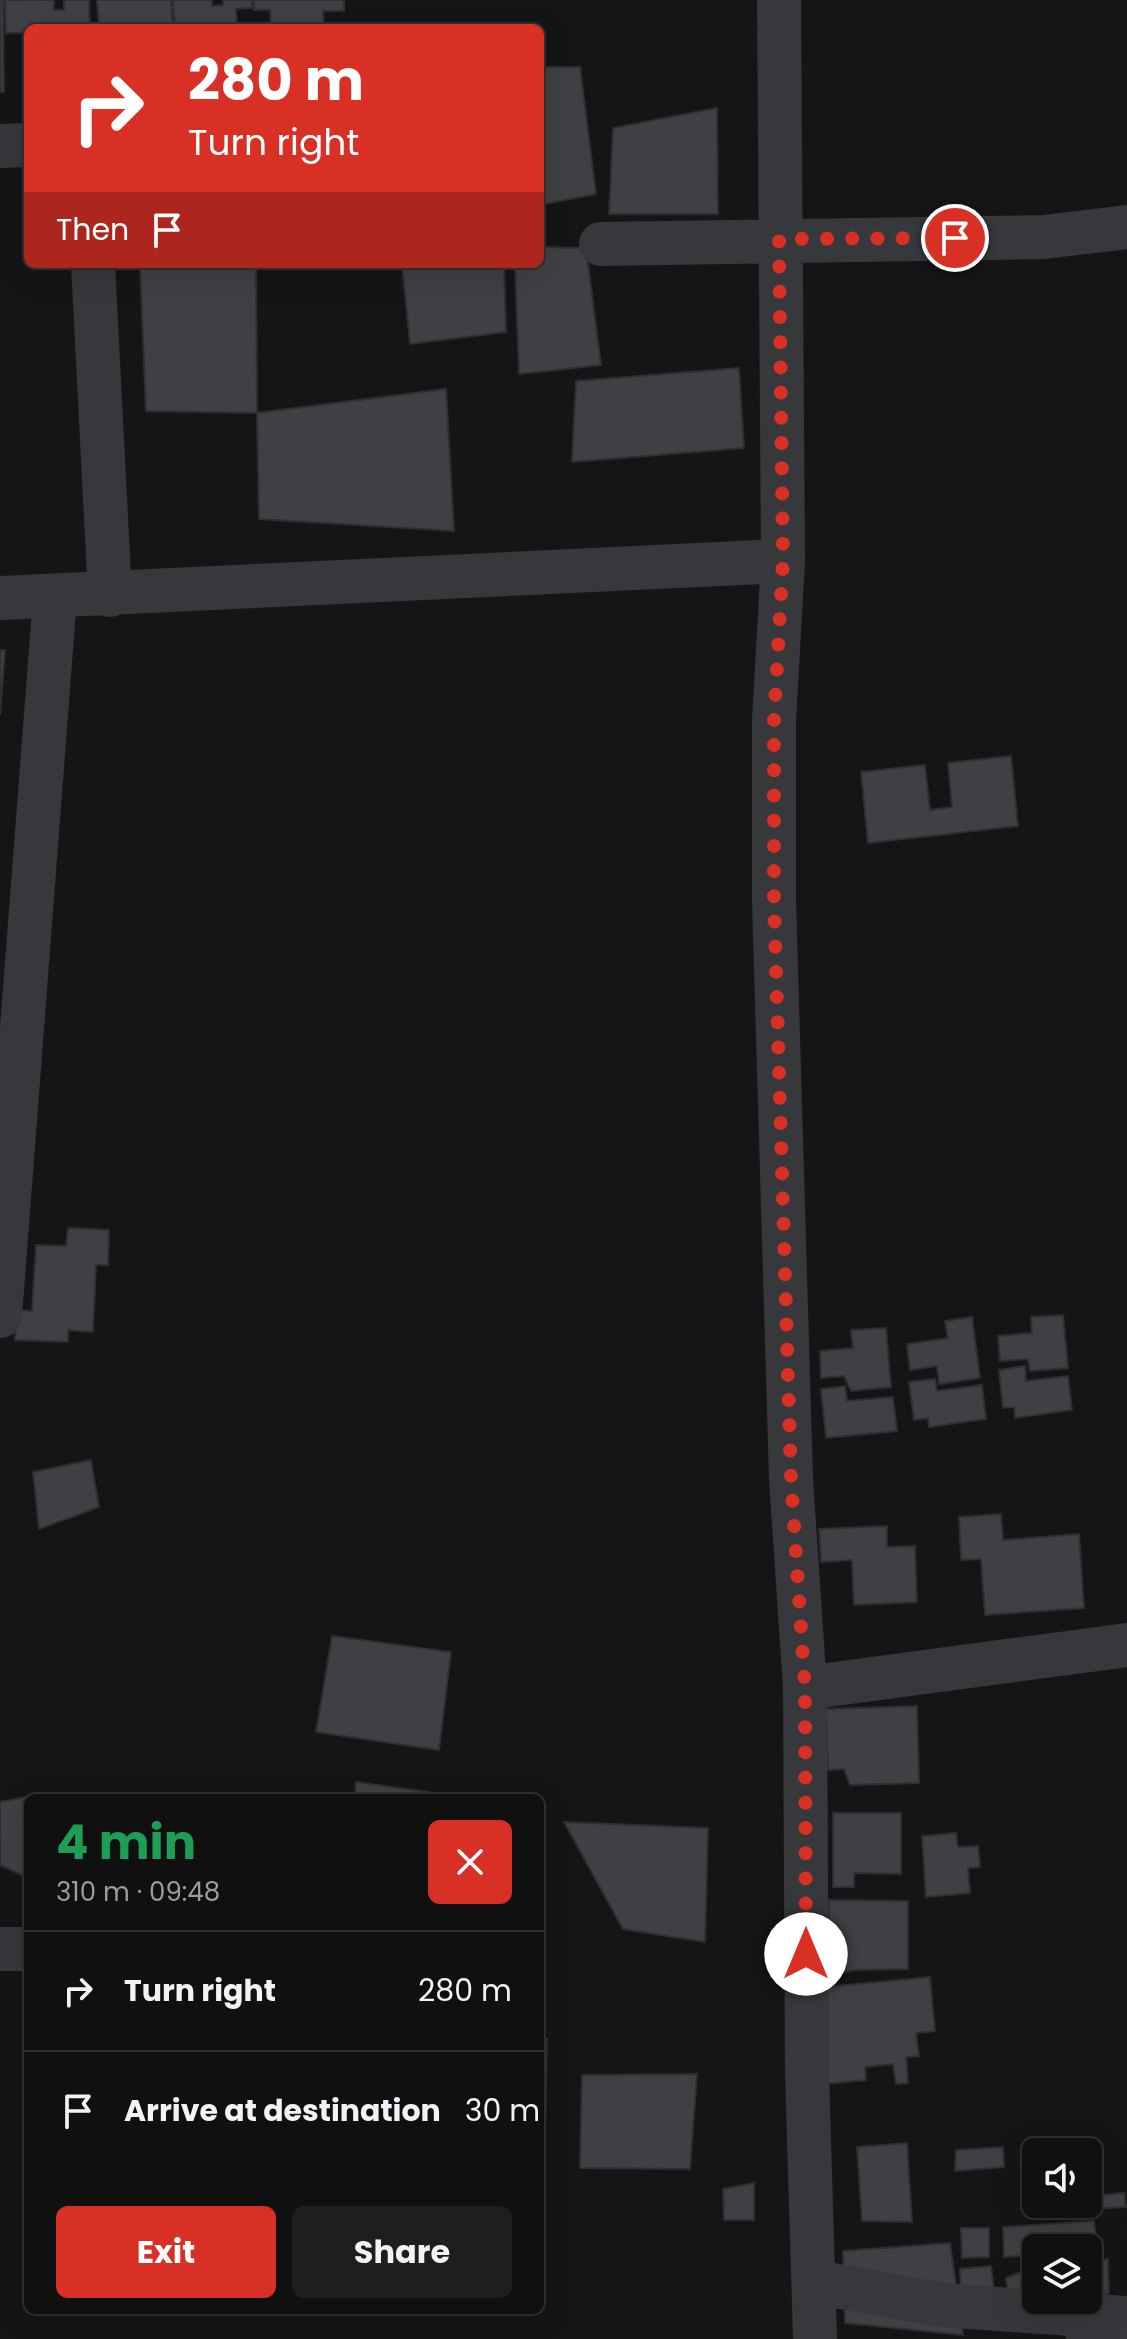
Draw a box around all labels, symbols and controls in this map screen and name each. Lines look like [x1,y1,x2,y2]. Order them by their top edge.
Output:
text: 280 m [188,41,364,120]
icon: right [56,56,160,160]
text: Turn right [188,117,359,168]
pin [921,204,989,272]
text: Then [56,208,129,251]
icon: arrive [145,208,189,252]
icon: arrive [933,216,977,260]
text: 4 min [56,1809,196,1876]
button: close [428,1820,512,1904]
text: 310 m · 09:48 [56,1874,220,1910]
position arrow [764,1912,848,1996]
icon: right [56,1969,100,2013]
text: Turn right [124,1969,276,2012]
text: 280 m [418,1969,512,2012]
icon: arrive [56,2089,100,2133]
text: Arrive at destination [124,2089,441,2132]
text: 30 m [465,2089,540,2132]
map controls [1022,2138,1102,2314]
button: sound [1022,2138,1102,2218]
button: Exit [56,2206,276,2298]
button: Share [292,2206,512,2298]
button: layers [1022,2234,1102,2314]

